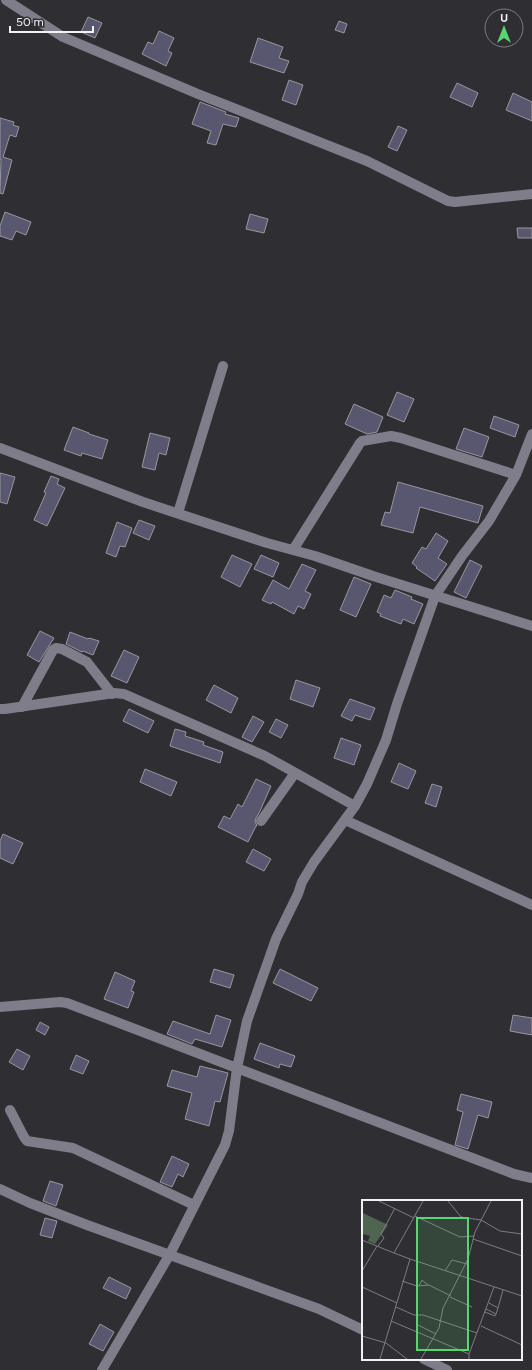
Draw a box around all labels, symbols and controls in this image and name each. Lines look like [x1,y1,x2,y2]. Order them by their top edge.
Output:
scale bar [10,8,93,34]
north arrow [484,8,524,48]
text: U [500,12,508,25]
text: 50 m [16,15,44,29]
inset map [362,1200,522,1360]

